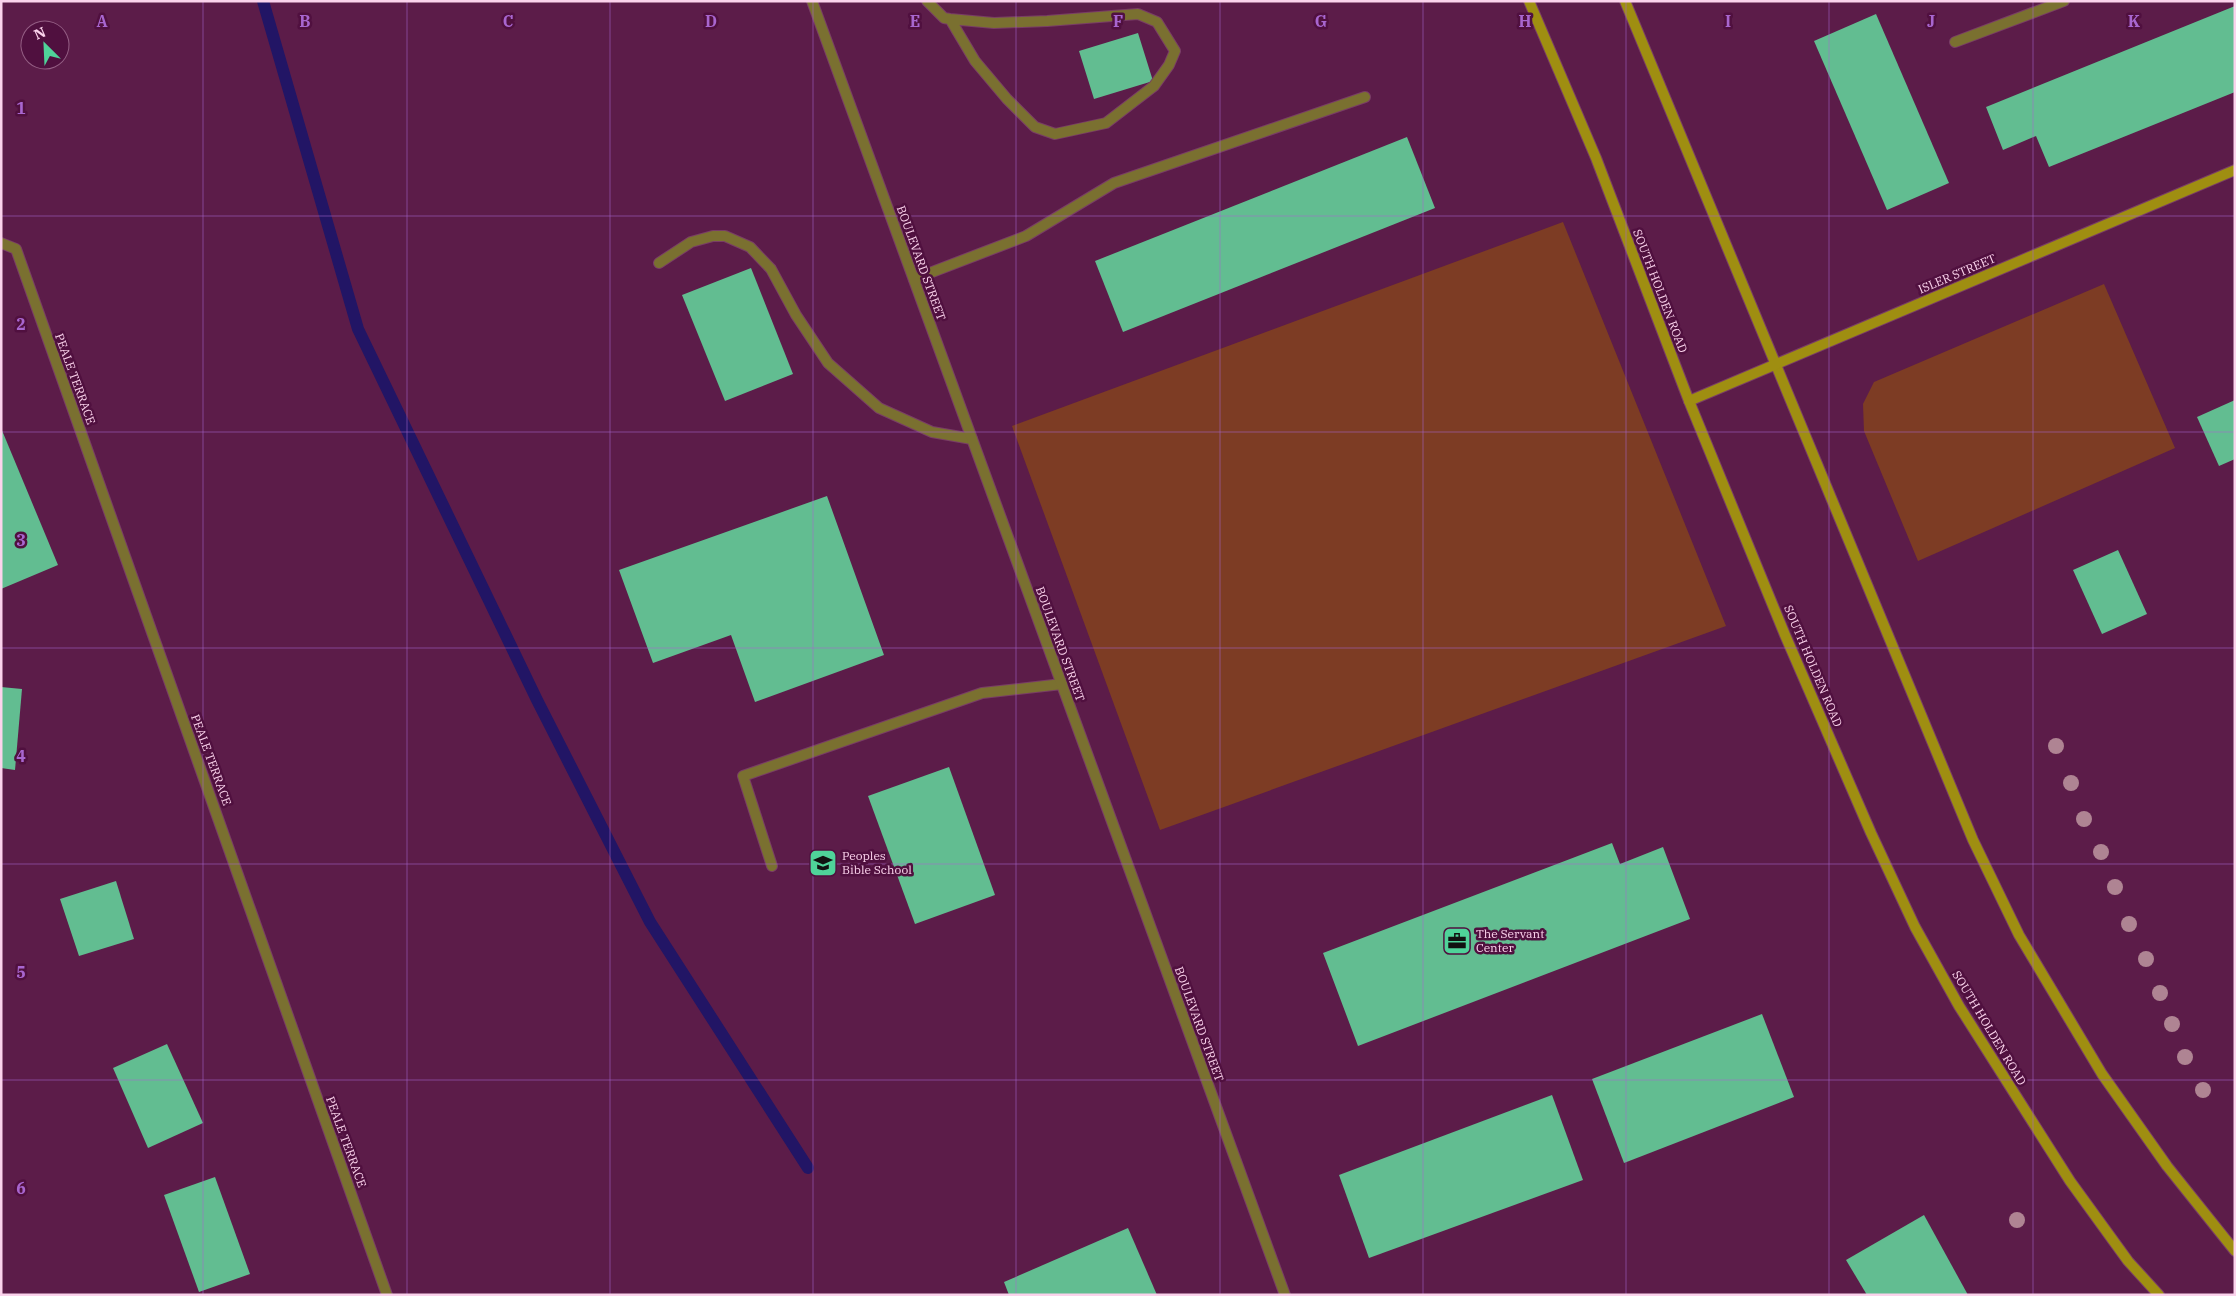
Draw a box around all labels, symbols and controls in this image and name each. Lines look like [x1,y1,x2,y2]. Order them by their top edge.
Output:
text: A [96,11,108,31]
text: B [299,11,311,31]
text: C [503,11,513,31]
text: D [705,11,717,31]
text: E [910,11,920,31]
text: F [1113,11,1123,31]
text: G [1315,11,1327,31]
text: H [1519,11,1532,31]
text: I [1725,11,1731,31]
text: J [1927,11,1935,31]
text: K [2128,11,2141,31]
north arrow [20,20,70,70]
text: N [31,23,48,44]
text: 1 [16,98,26,118]
street label: BOULEVARD STREET [894,203,949,322]
street label: SOUTH HOLDEN ROAD [1630,227,1691,355]
street label: ISLER STREET [1916,250,1998,297]
text: 2 [16,314,26,334]
street label: PEALE TERRACE [52,331,99,427]
text: 3 [16,530,26,550]
street label: BOULEVARD STREET [1033,584,1088,703]
street label: SOUTH HOLDEN ROAD [1781,603,1846,729]
street label: PEALE TERRACE [188,712,235,808]
text: 4 [16,746,26,766]
school or university icon: Peoples Bible School [808,848,838,878]
place label: Peoples Bible School [842,848,912,877]
office icon: The Servant Center [1442,926,1472,956]
place label: The Servant Center [1476,926,1544,955]
text: 5 [16,962,26,982]
street label: BOULEVARD STREET [1172,964,1227,1083]
street label: SOUTH HOLDEN ROAD [1949,968,2030,1088]
street label: PEALE TERRACE [323,1094,370,1190]
text: 6 [16,1178,26,1198]

